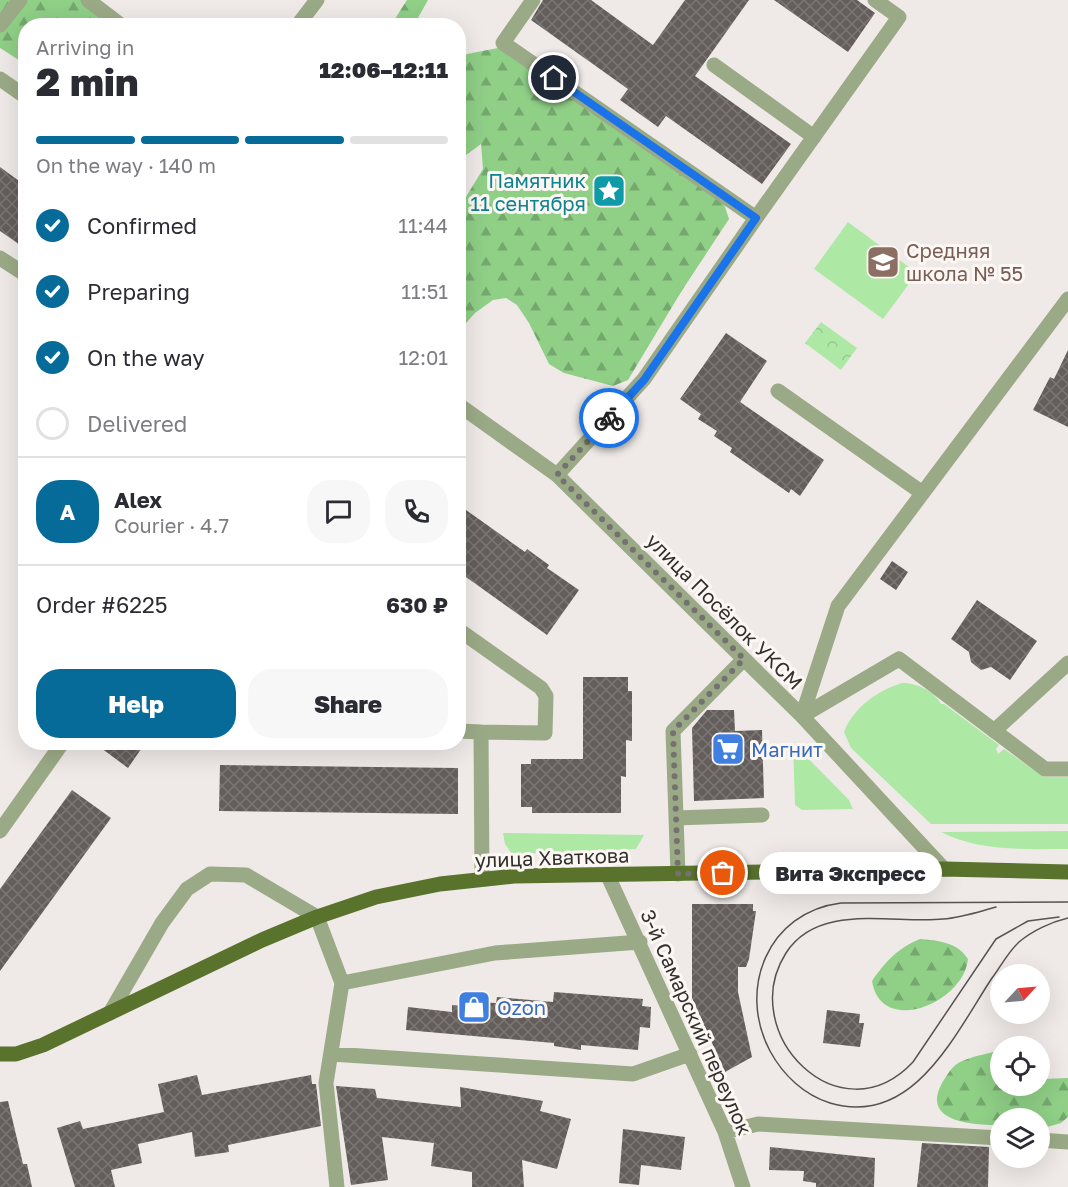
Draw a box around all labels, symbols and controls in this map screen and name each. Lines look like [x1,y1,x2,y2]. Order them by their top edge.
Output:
text: Arriving in [36,35,134,59]
pin [528,52,579,103]
text: 12:06–12:11 [319,56,448,83]
text: 2 min [36,58,139,105]
icon: home [537,61,570,94]
text: On the way · 140 m [36,153,216,177]
place label: Памятник 11 сентября [470,168,586,215]
place icon: Памятник 11 сентября [591,173,627,209]
icon: check [36,209,69,242]
text: Confirmed [87,212,197,239]
text: 11:44 [398,213,448,237]
place label: Средняя школа № 55 [906,238,1023,285]
school or university icon: Средняя школа № 55 [865,244,901,280]
icon: check [36,275,69,308]
text: Preparing [87,278,190,305]
text: 11:51 [401,279,448,303]
icon: check [36,341,69,374]
text: On the way [87,344,205,371]
text: 12:01 [399,345,448,369]
courier [579,388,639,448]
icon: bike [593,402,626,435]
text: Delivered [87,410,187,437]
button: chat [307,480,370,543]
button: phone [385,480,448,543]
text: Alex [114,486,162,513]
text: A [60,498,75,525]
text: Courier · 4.7 [114,513,229,537]
street label: улица Посёлок УКСМ [642,528,808,694]
text: Order #6225 [36,591,168,618]
text: 630 ₽ [386,591,448,618]
button: Help [36,669,236,738]
button: Share [248,669,448,738]
supermarket icon: Магнит [710,731,746,767]
place label: Магнит [751,737,823,761]
street label: улица Хваткова [474,842,630,872]
pin [697,847,748,898]
callout: Вита Экспресс [759,852,942,894]
icon: bag [706,856,739,889]
text: Вита Экспресс [775,861,926,885]
street label: 3-й Самарский переулок [636,906,758,1138]
north arrow [990,964,1050,1024]
map controls [990,964,1050,1168]
shop icon: Ozon [456,989,492,1025]
place label: Ozon [497,995,546,1019]
button: locate [990,1036,1050,1096]
button: layers [990,1108,1050,1168]

